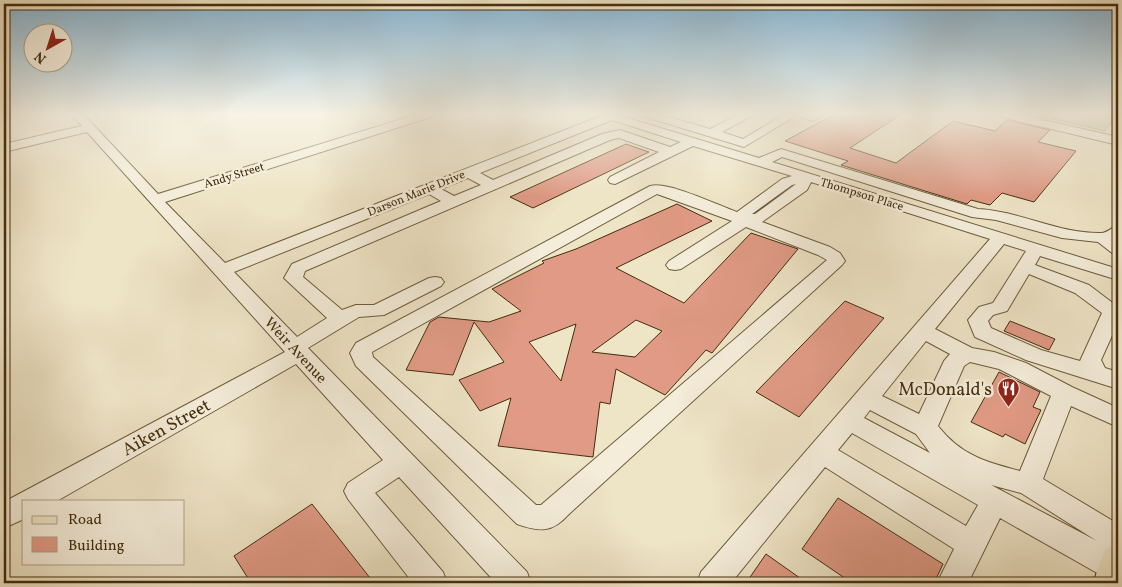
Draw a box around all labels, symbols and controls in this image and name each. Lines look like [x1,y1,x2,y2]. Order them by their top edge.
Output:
north arrow [22,22,72,72]
text: N [31,46,51,68]
street label: Andy Street [202,159,266,193]
street label: Darson Marie Drive [365,167,468,221]
street label: Thompson Place [818,175,906,215]
street label: Weir Avenue [259,313,331,389]
restaurant icon: McDonald's [996,377,1020,408]
place label: McDonald's [898,378,992,403]
street label: Aiken Street [118,394,216,463]
legend [22,500,185,564]
text: Road [68,510,102,531]
text: Building [68,536,125,557]

